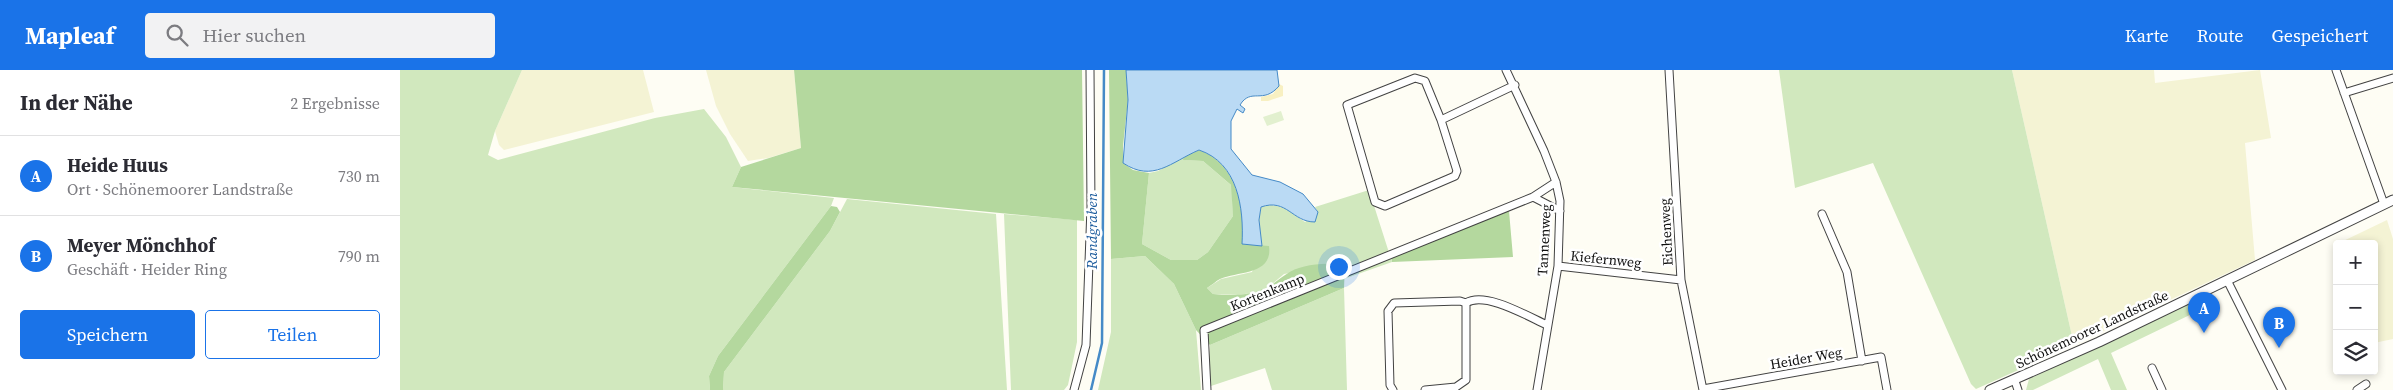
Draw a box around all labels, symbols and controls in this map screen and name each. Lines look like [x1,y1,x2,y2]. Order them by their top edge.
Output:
search box [145,13,495,58]
text: Mapleaf [25,19,115,52]
icon: search [163,21,191,49]
text: Hier suchen [203,22,306,48]
text: Karte [2125,23,2169,48]
text: Route [2197,23,2243,48]
text: Gespeichert [2271,23,2368,48]
text: In der Nähe [20,88,133,117]
text: 2 Ergebnisse [290,92,380,114]
text: Heide Huus [67,152,168,178]
text: A [31,165,41,187]
text: 730 m [338,165,380,187]
text: Ort · Schönemoorer Landstraße [67,178,293,200]
water label: Randgraben [1081,192,1102,270]
street label: Eichenweg [1654,198,1678,266]
street label: Tannenweg [1532,204,1556,276]
text: Meyer Mönchhof [67,232,215,258]
map controls [2333,240,2378,375]
button: + [2333,240,2378,285]
text: B [31,245,41,267]
text: 790 m [338,245,380,267]
street label: Kiefernweg [1570,245,1642,273]
your location [1326,254,1352,280]
text: Geschäft · Heider Ring [67,258,227,280]
street label: Kortenkamp [1227,268,1307,316]
street label: Schönemoorer Landstraße [2012,285,2172,373]
button: − [2333,285,2378,330]
pin: A [2188,292,2220,333]
pin: B [2263,307,2295,348]
button: Speichern [20,310,195,359]
button: Teilen [205,310,380,359]
button: layers [2333,330,2378,375]
street label: Heider Weg [1768,342,1844,374]

